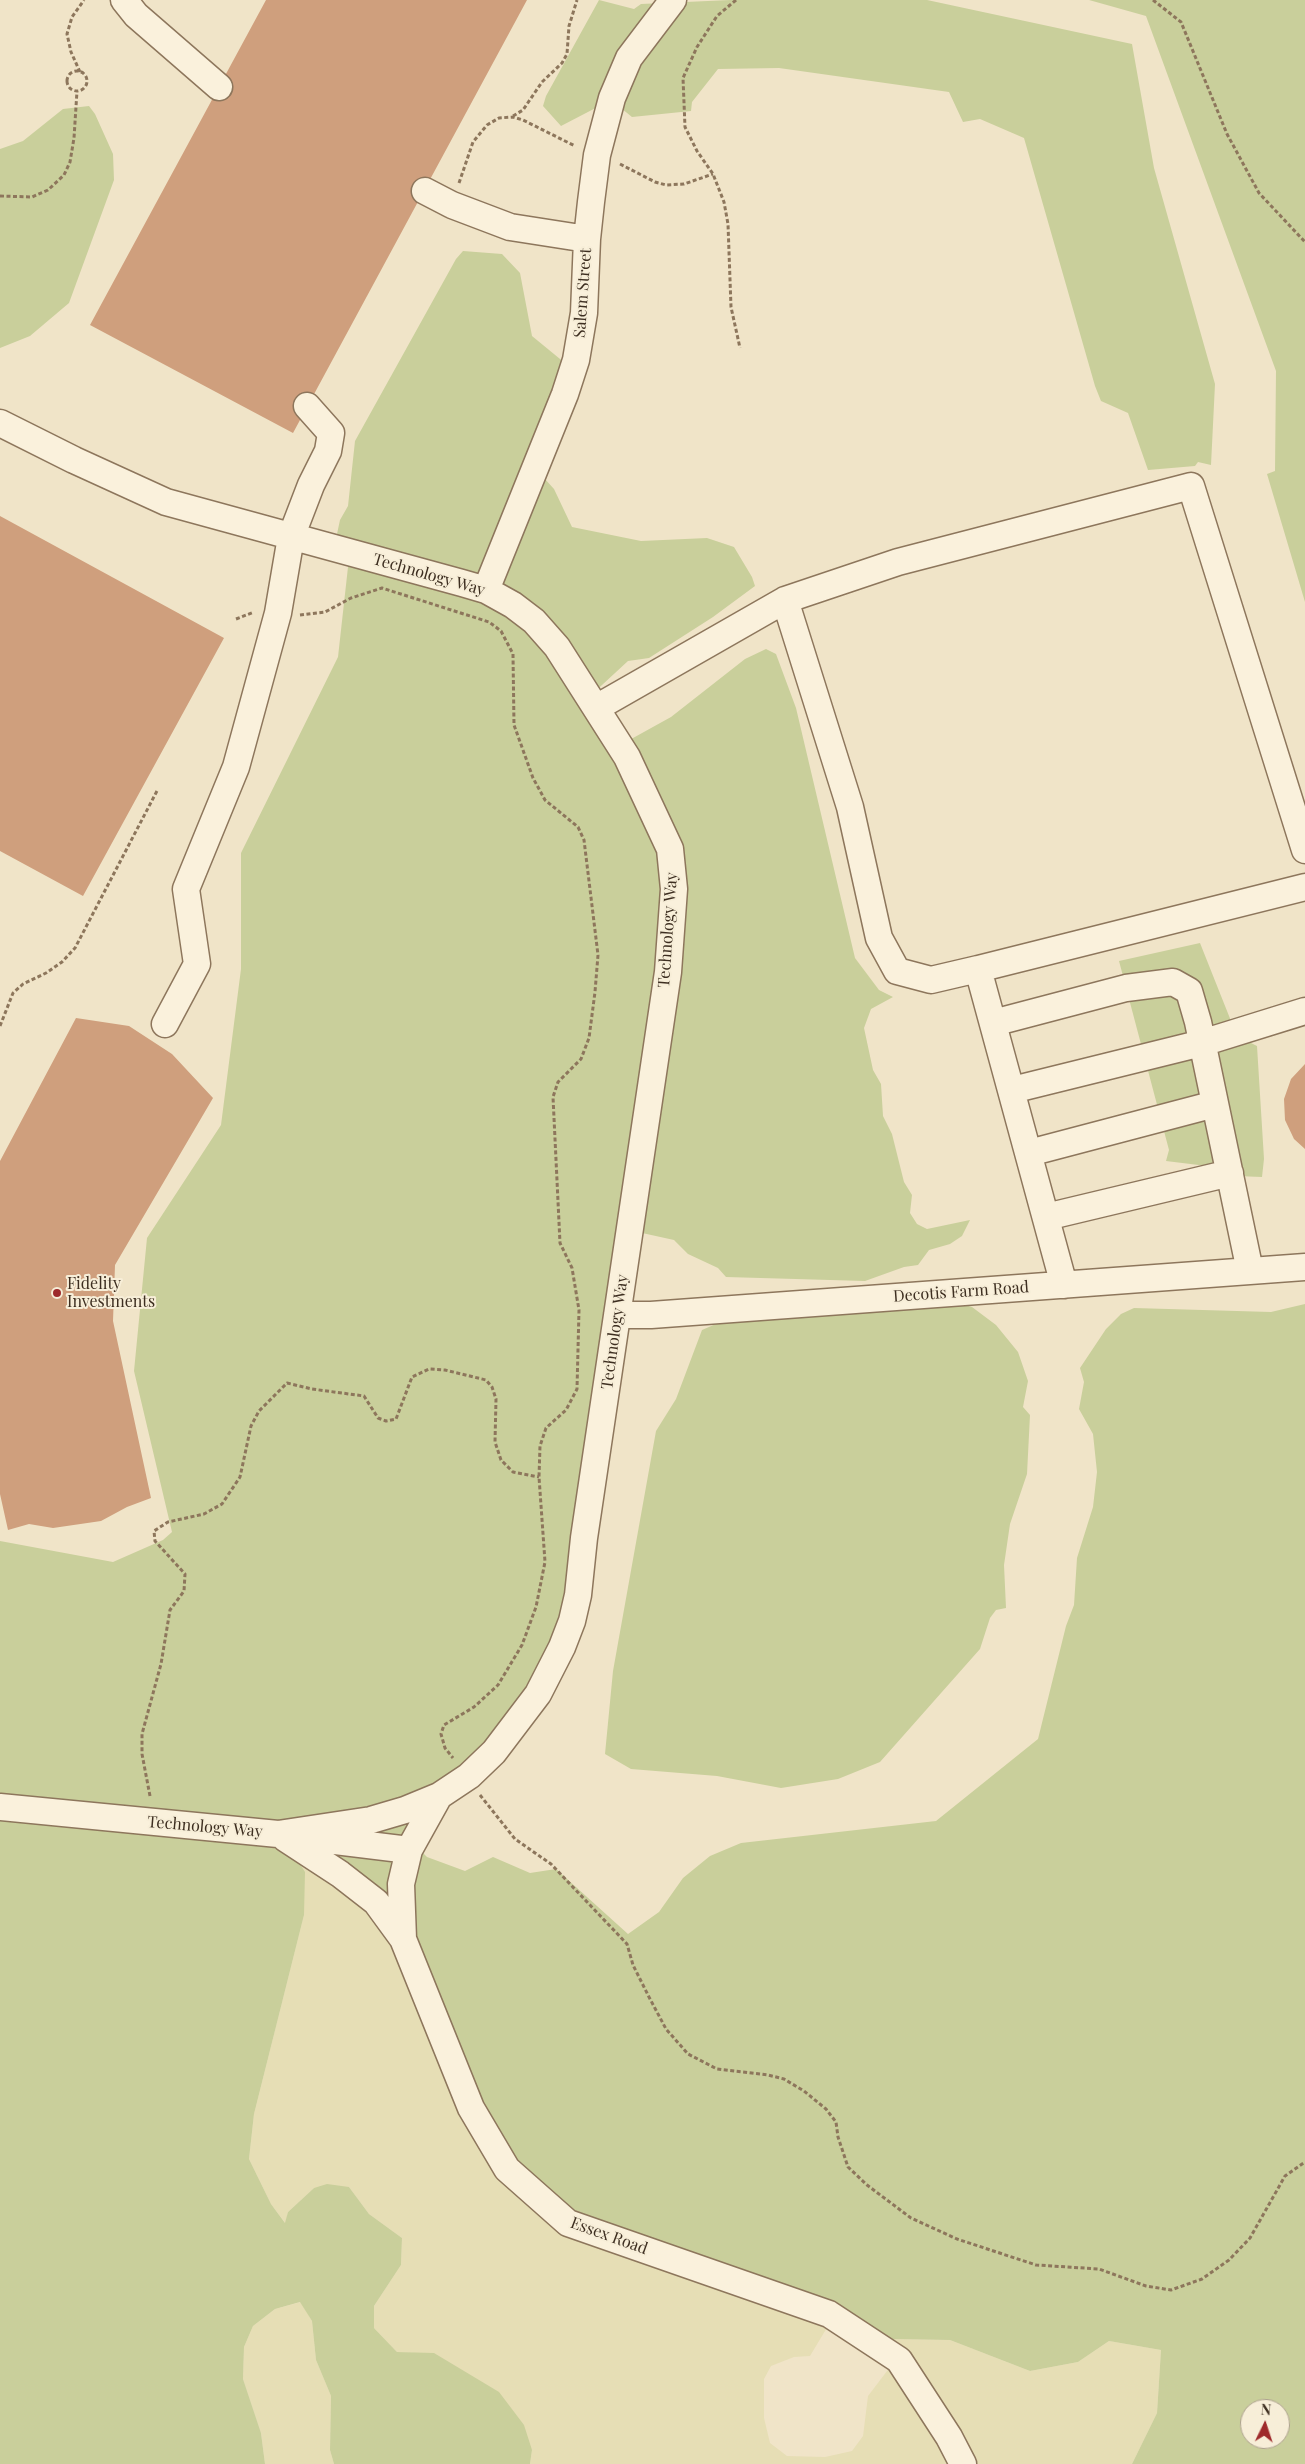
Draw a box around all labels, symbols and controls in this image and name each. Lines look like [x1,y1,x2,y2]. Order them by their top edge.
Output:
street label: Salem Street [570,247,596,339]
street label: Technology Way [371,550,487,600]
street label: Technology Way [654,872,682,988]
street label: Technology Way [597,1273,633,1391]
place label: Fidelity Investments [67,1274,155,1312]
street label: Decotis Farm Road [892,1278,1030,1306]
marker: Fidelity Investments [51,1287,63,1299]
street label: Technology Way [146,1812,264,1842]
street label: Essex Road [568,2213,650,2259]
north arrow [1240,2399,1290,2449]
text: N [1260,2400,1272,2419]

